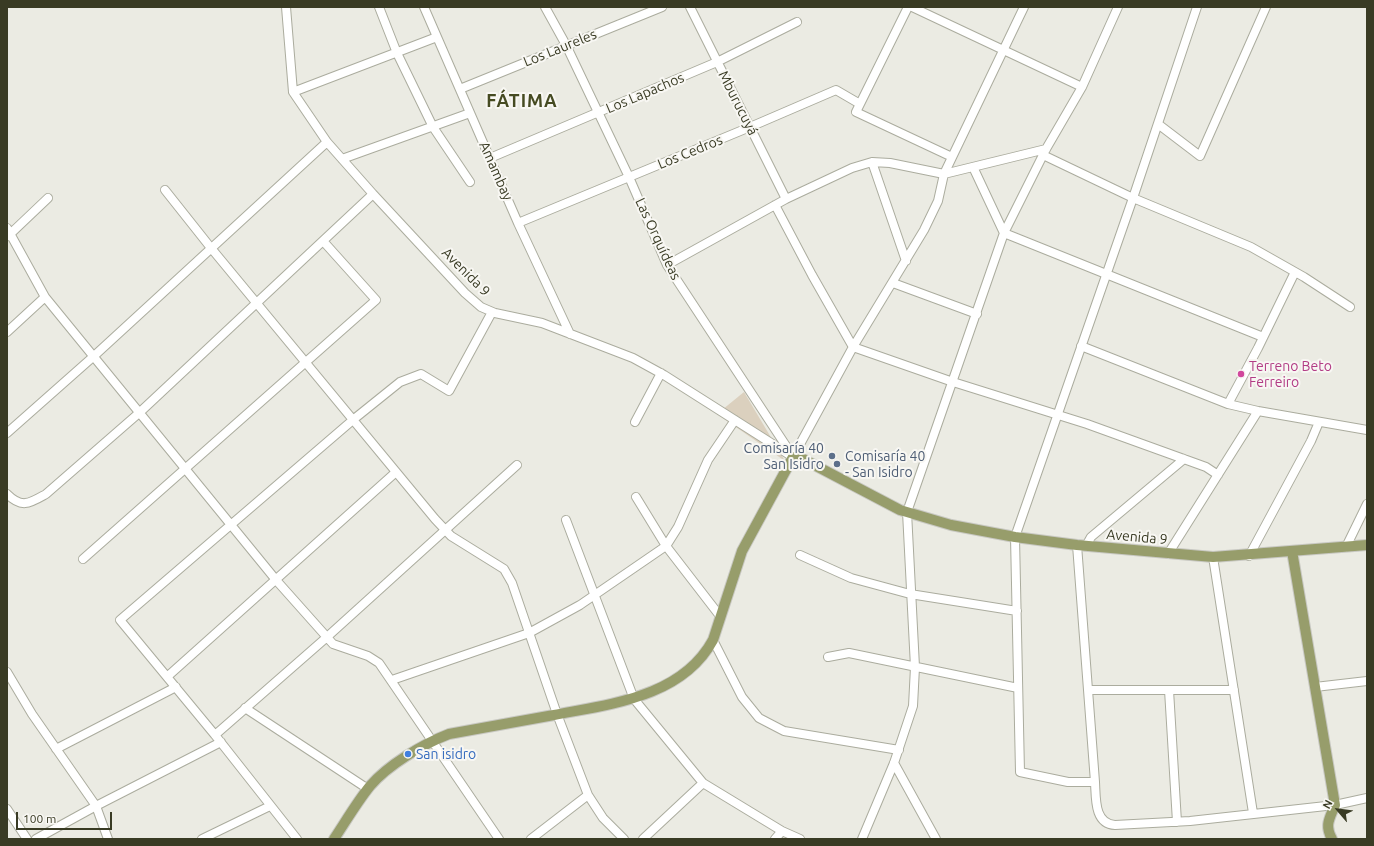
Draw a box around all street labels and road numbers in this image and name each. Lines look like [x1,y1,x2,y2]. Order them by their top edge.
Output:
street label: Los Laureles [521,26,599,70]
street label: Mburucuyá [715,68,761,138]
street label: Los Lapachos [603,69,687,117]
street label: Los Cedros [655,131,725,173]
street label: Amambay [476,139,516,203]
street label: Las Orquídeas [632,195,684,283]
street label: Avenida 9 [438,244,494,300]
street label: Avenida 9 [1106,526,1168,548]

